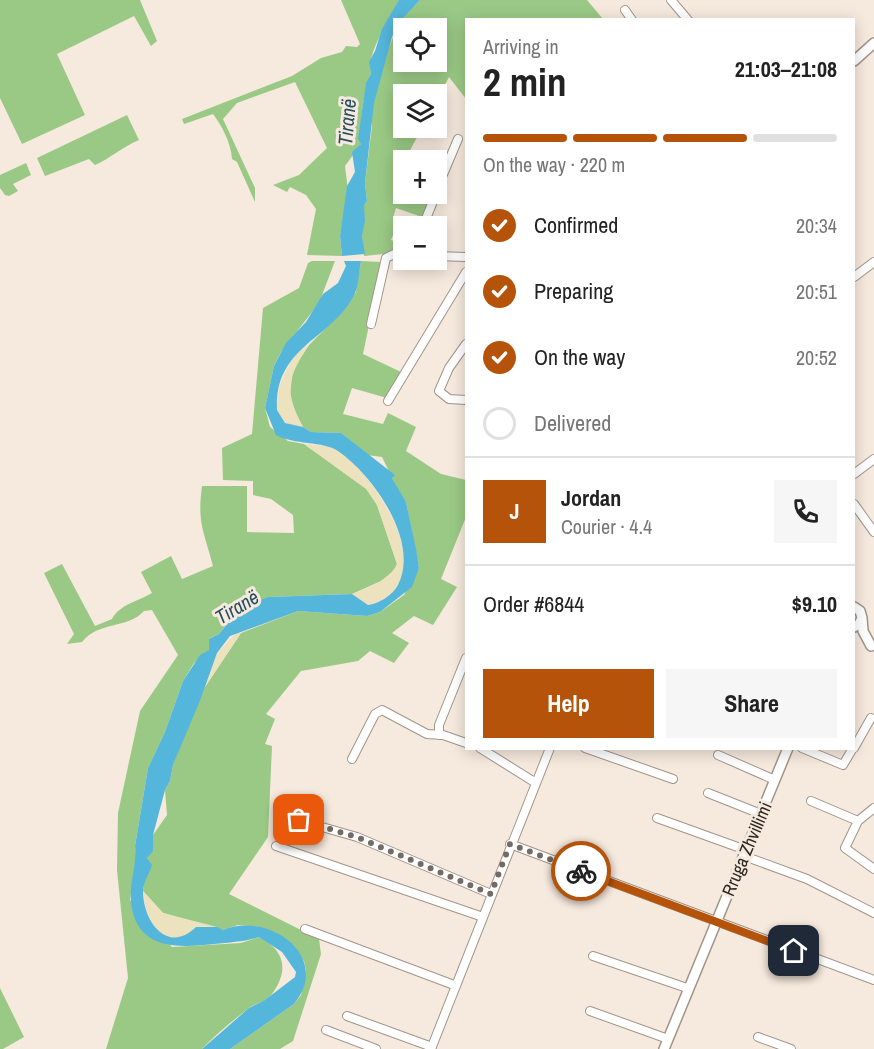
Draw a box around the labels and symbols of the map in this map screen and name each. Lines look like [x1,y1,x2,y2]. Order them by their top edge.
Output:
water label: Tiranë [331,98,362,146]
water label: Tiranë [210,583,264,630]
pin [273,794,324,845]
street label: Rruga Zhvillimi [715,798,778,900]
courier [551,841,611,901]
pin [768,925,819,976]

